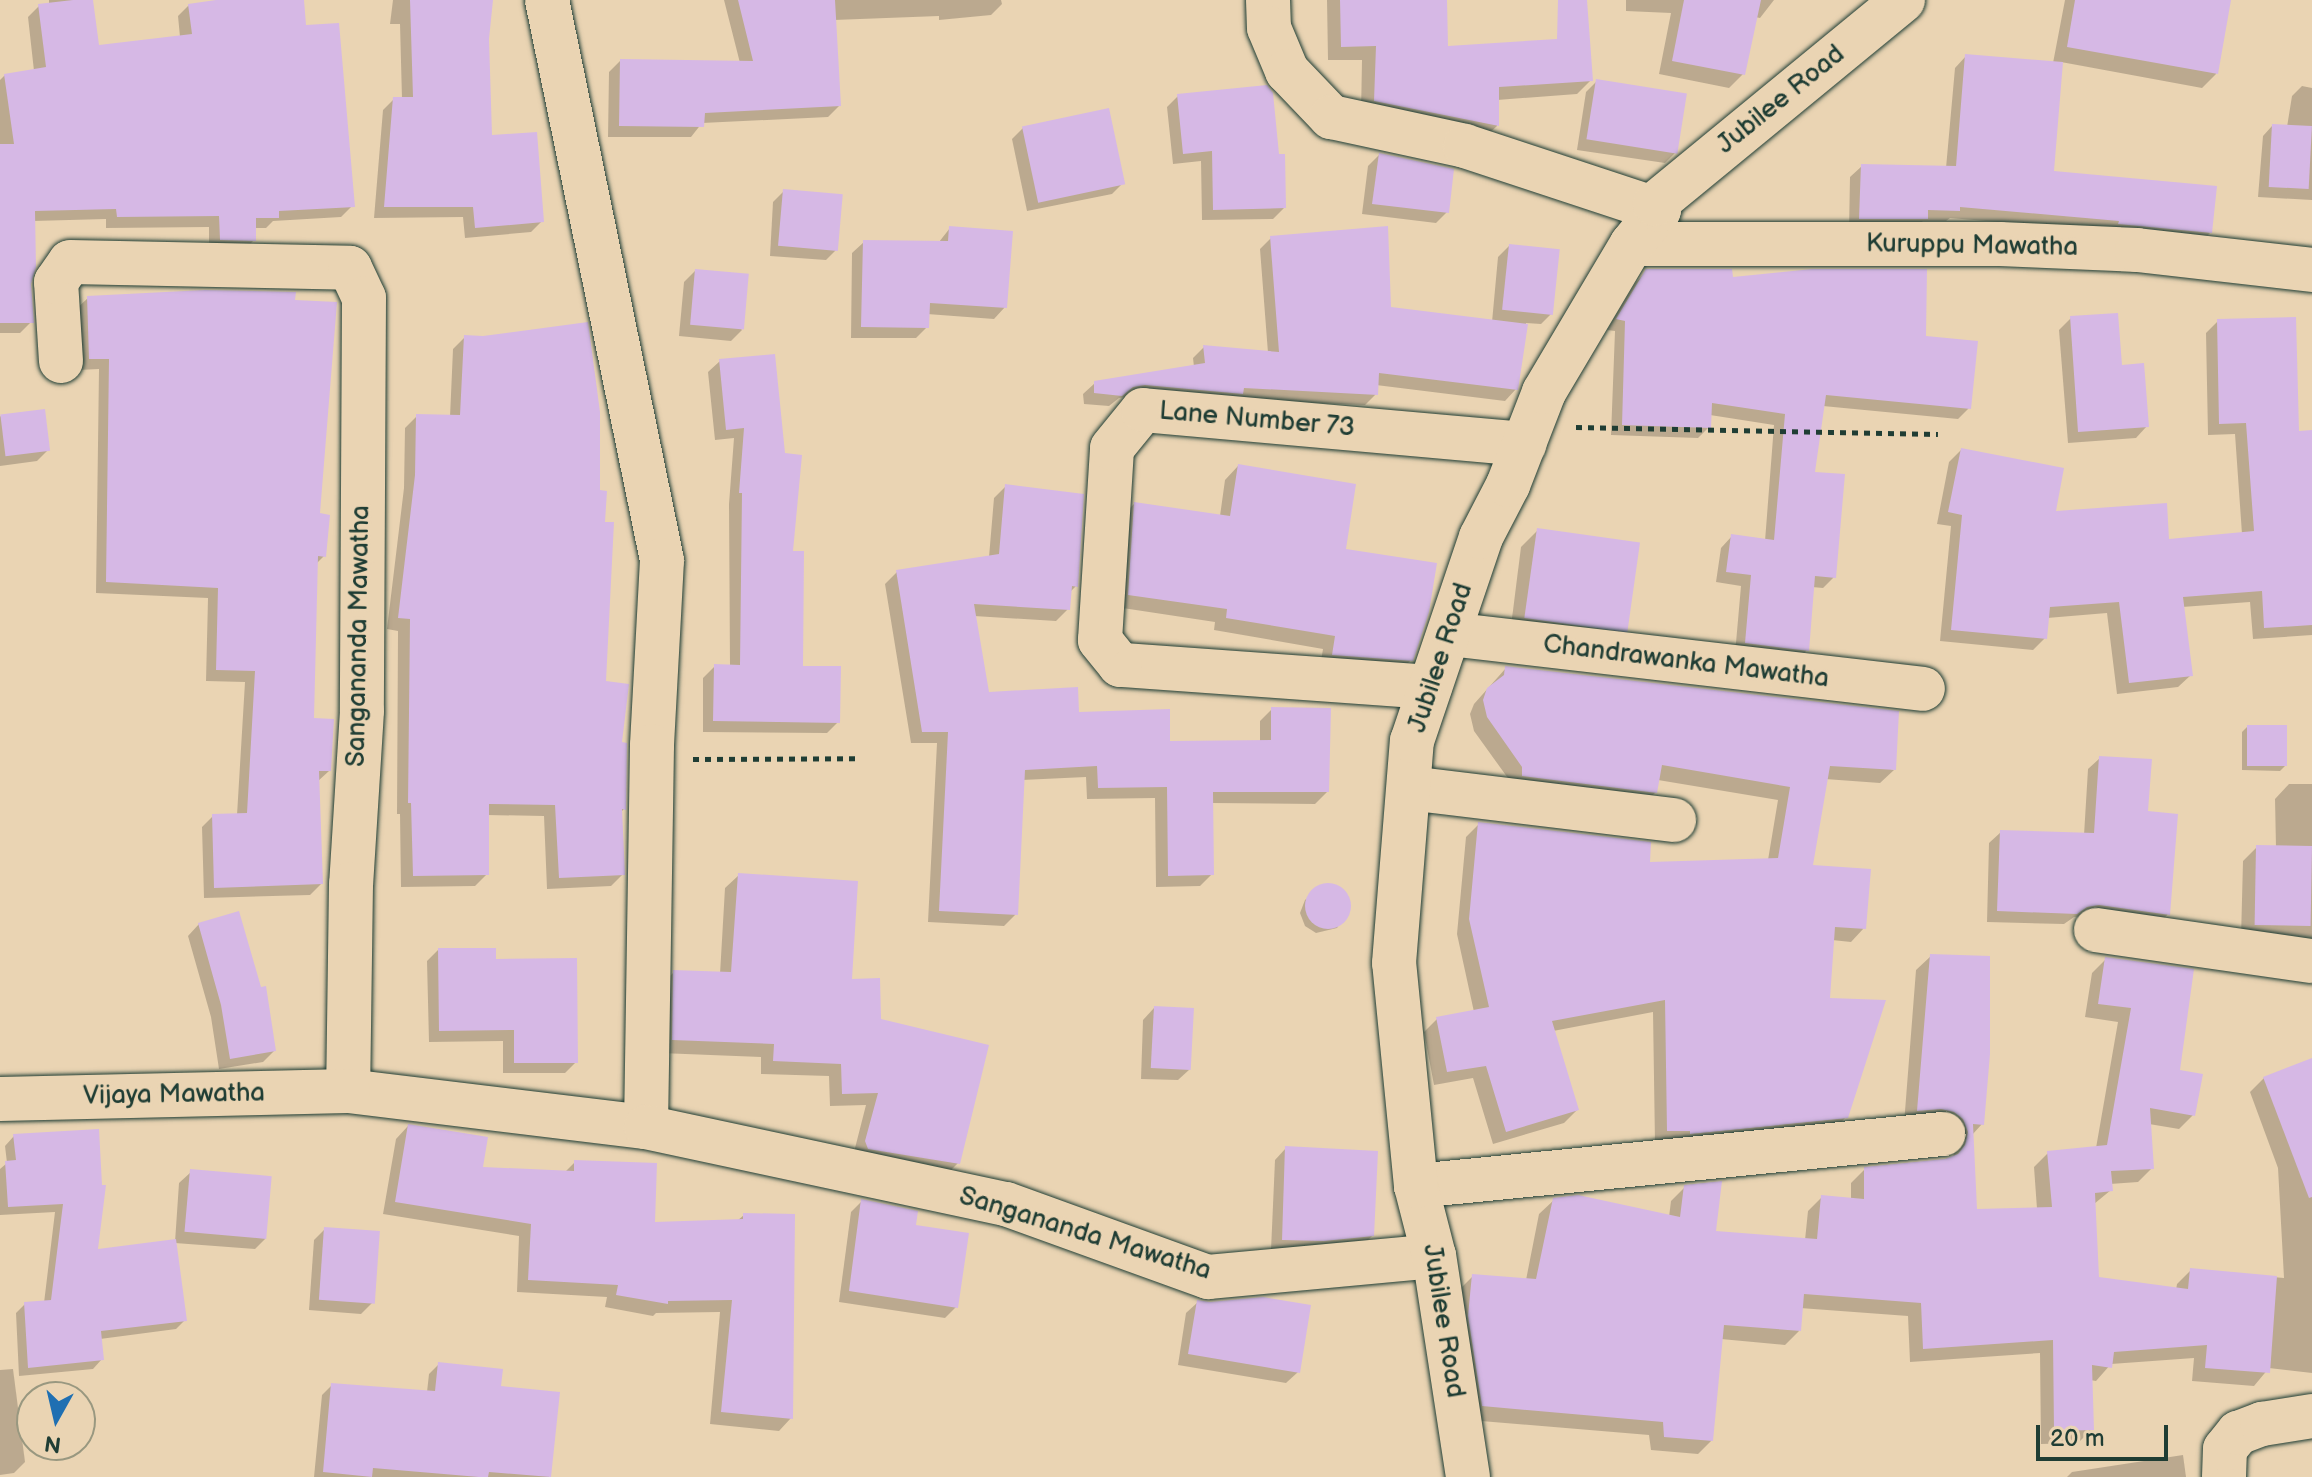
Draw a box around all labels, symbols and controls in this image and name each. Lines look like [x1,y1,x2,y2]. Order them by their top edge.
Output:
street label: Jubilee Road [1711,39,1851,161]
street label: Kuruppu Mawatha [1866,229,2078,263]
street label: Lane Number 73 [1158,396,1356,444]
street label: Sangananda Mawatha [341,505,377,767]
street label: Jubilee Road [1402,579,1480,737]
street label: Chandrawanka Mawatha [1541,629,1831,695]
street label: Vijaya Mawatha [83,1078,265,1112]
street label: Sangananda Mawatha [955,1181,1215,1287]
street label: Jubilee Road [1415,1242,1471,1400]
north arrow [16,1381,96,1461]
scale bar [2040,1409,2172,1459]
text: 20 m [2050,1424,2105,1453]
text: N [43,1429,63,1458]

